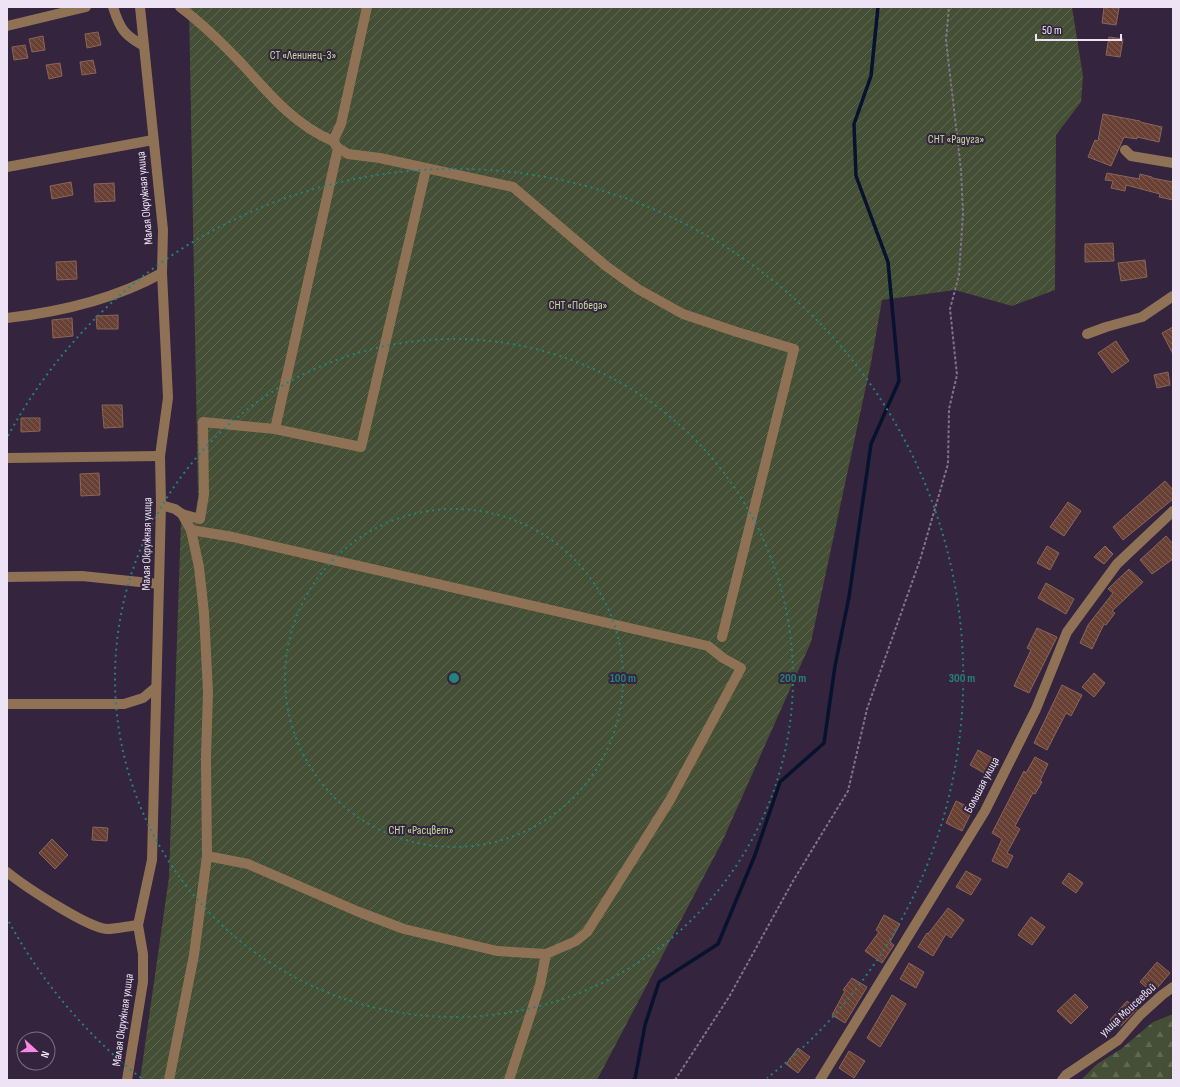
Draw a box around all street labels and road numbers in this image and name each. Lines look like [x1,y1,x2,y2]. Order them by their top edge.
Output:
street label: Малая Окружная улица [133,150,157,245]
street label: Малая Окружная улица [139,497,155,591]
street label: Большая улица [961,754,1003,816]
street label: Малая Окружная улица [109,972,137,1067]
street label: улица Моисеевой [1097,980,1159,1040]

